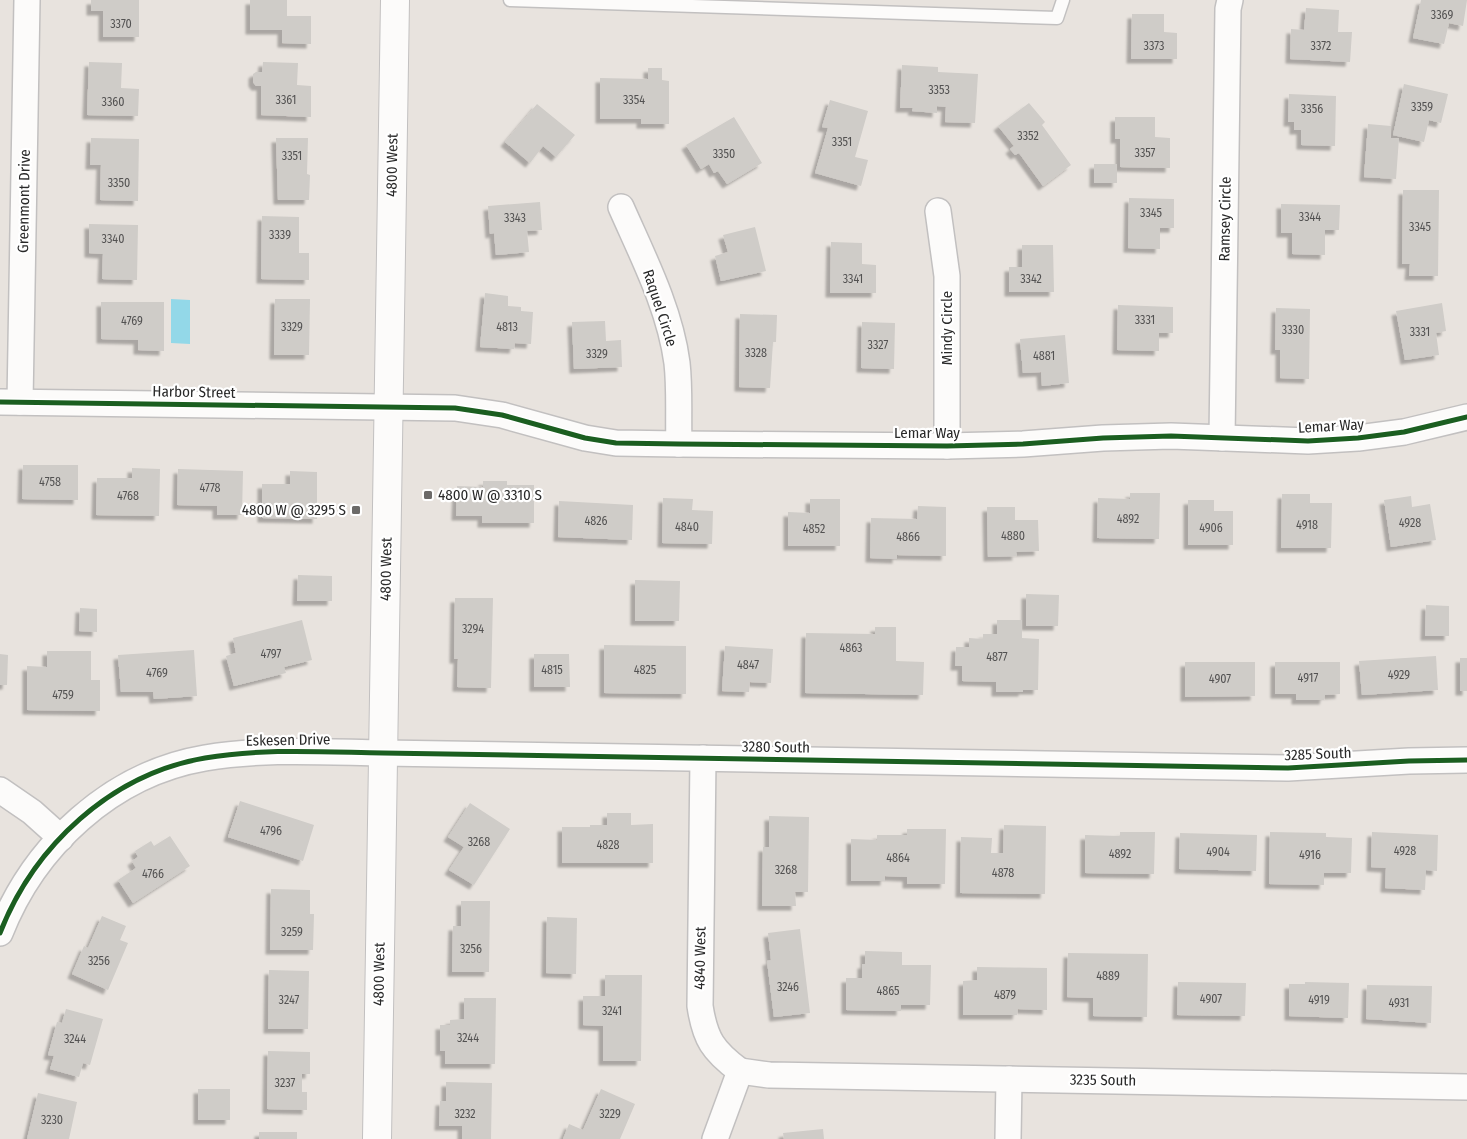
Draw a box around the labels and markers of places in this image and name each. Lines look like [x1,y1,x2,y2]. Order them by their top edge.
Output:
place label: 4800 W @ 3310 S [438,486,542,504]
marker: 4800 W @ 3310 S [422,489,434,501]
place label: 4800 W @ 3295 S [242,501,346,519]
marker: 4800 W @ 3295 S [350,504,362,516]

